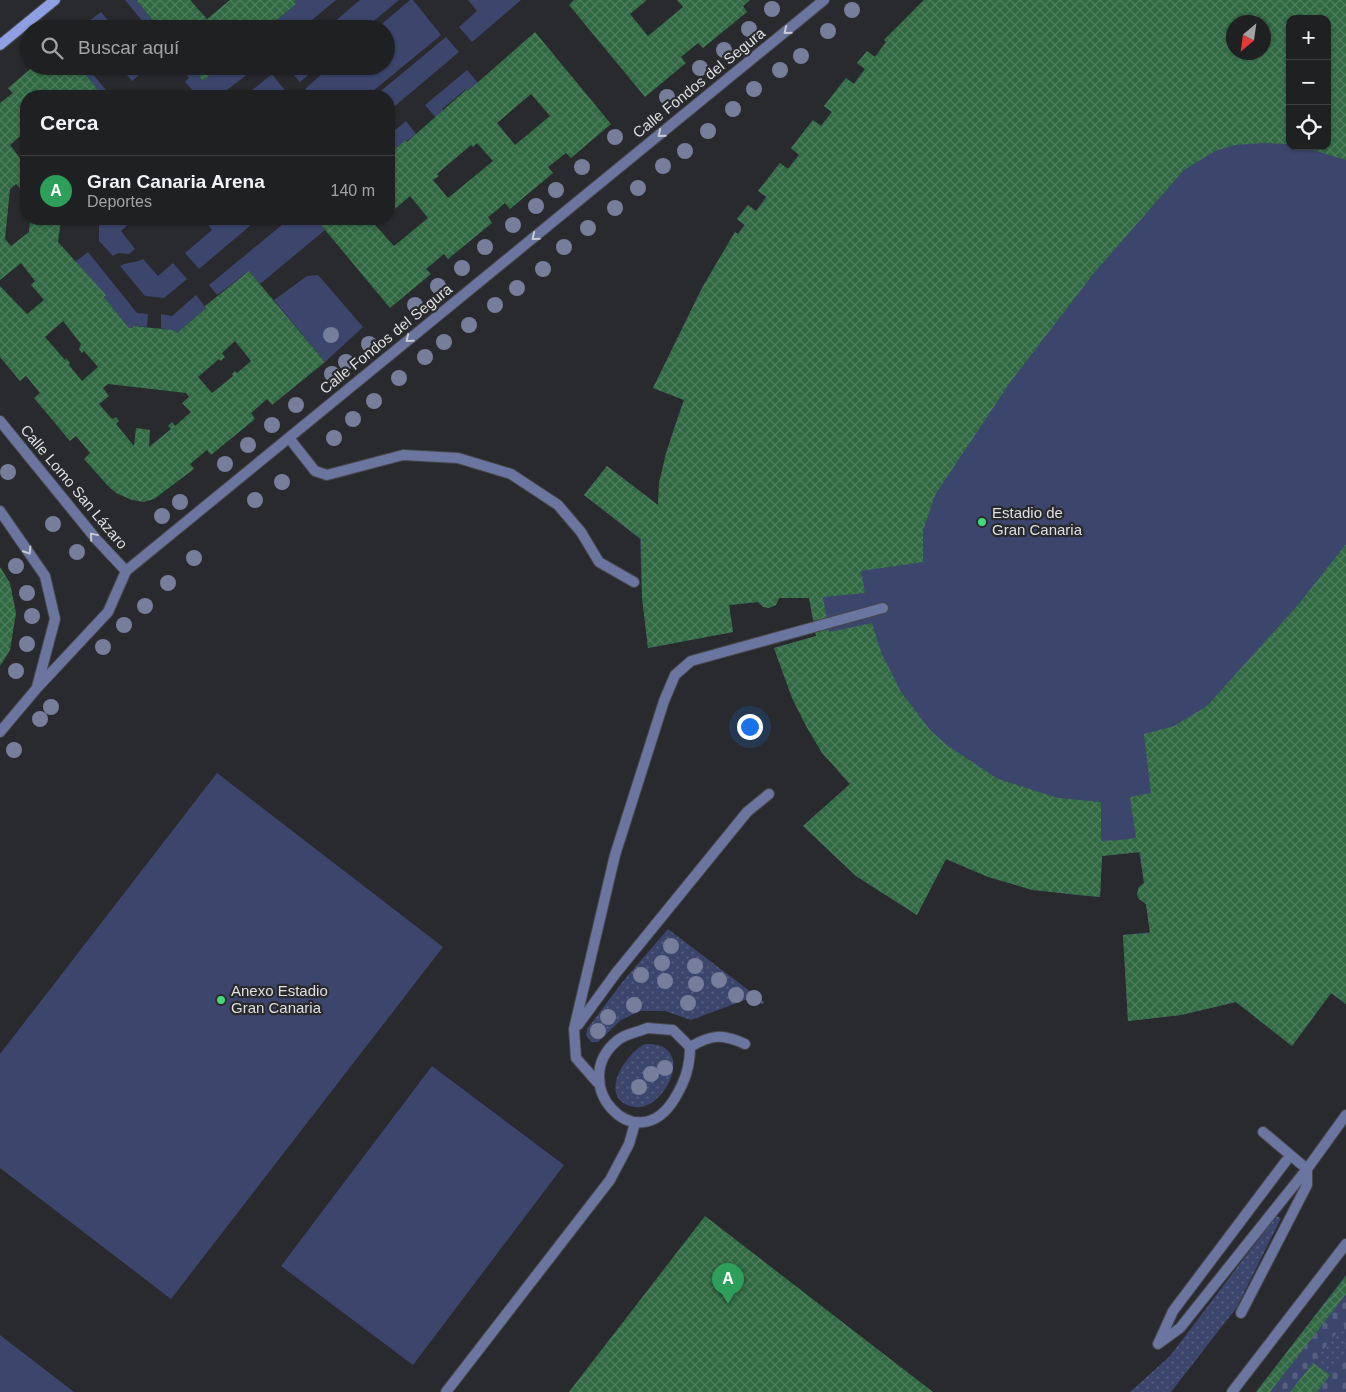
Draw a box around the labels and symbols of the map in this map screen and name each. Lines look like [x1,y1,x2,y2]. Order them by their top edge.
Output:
north arrow [1226,15,1271,60]
street label: Calle Fondos del Segura [629,24,769,141]
one-way arrow [783,25,792,34]
one-way arrow [658,128,667,136]
one-way arrow [532,231,541,239]
street label: Calle Fondos del Segura [316,280,456,397]
one-way arrow [406,334,415,342]
street label: Calle Lomo San Lázaro [17,421,131,552]
place label: Estadio de Gran Canaria [992,504,1083,538]
marker: Estadio de Gran Canaria [976,516,988,528]
one-way arrow [90,532,99,541]
one-way arrow [22,545,31,554]
your location [737,714,763,740]
place label: Anexo Estadio Gran Canaria [231,982,328,1016]
marker: Anexo Estadio Gran Canaria [215,994,227,1006]
pin: A [712,1263,744,1304]

